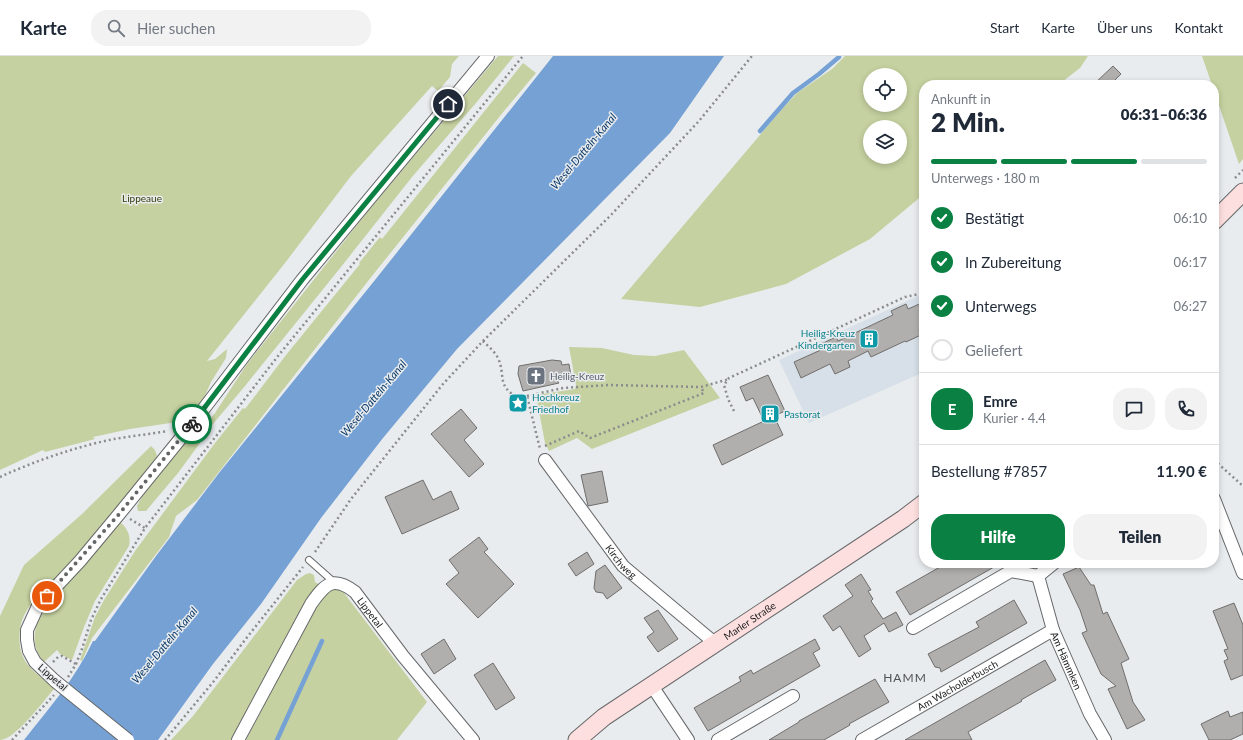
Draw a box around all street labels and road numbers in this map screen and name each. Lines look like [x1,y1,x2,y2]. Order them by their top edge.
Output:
street label: Kirchweg [603,542,639,581]
street label: Lippetal [355,595,386,630]
street label: Marler Straße [721,599,778,642]
street label: Am Hämmken [1048,630,1084,691]
street label: Am Wacholderbusch [915,657,1000,713]
street label: Lippetal [36,661,70,693]

